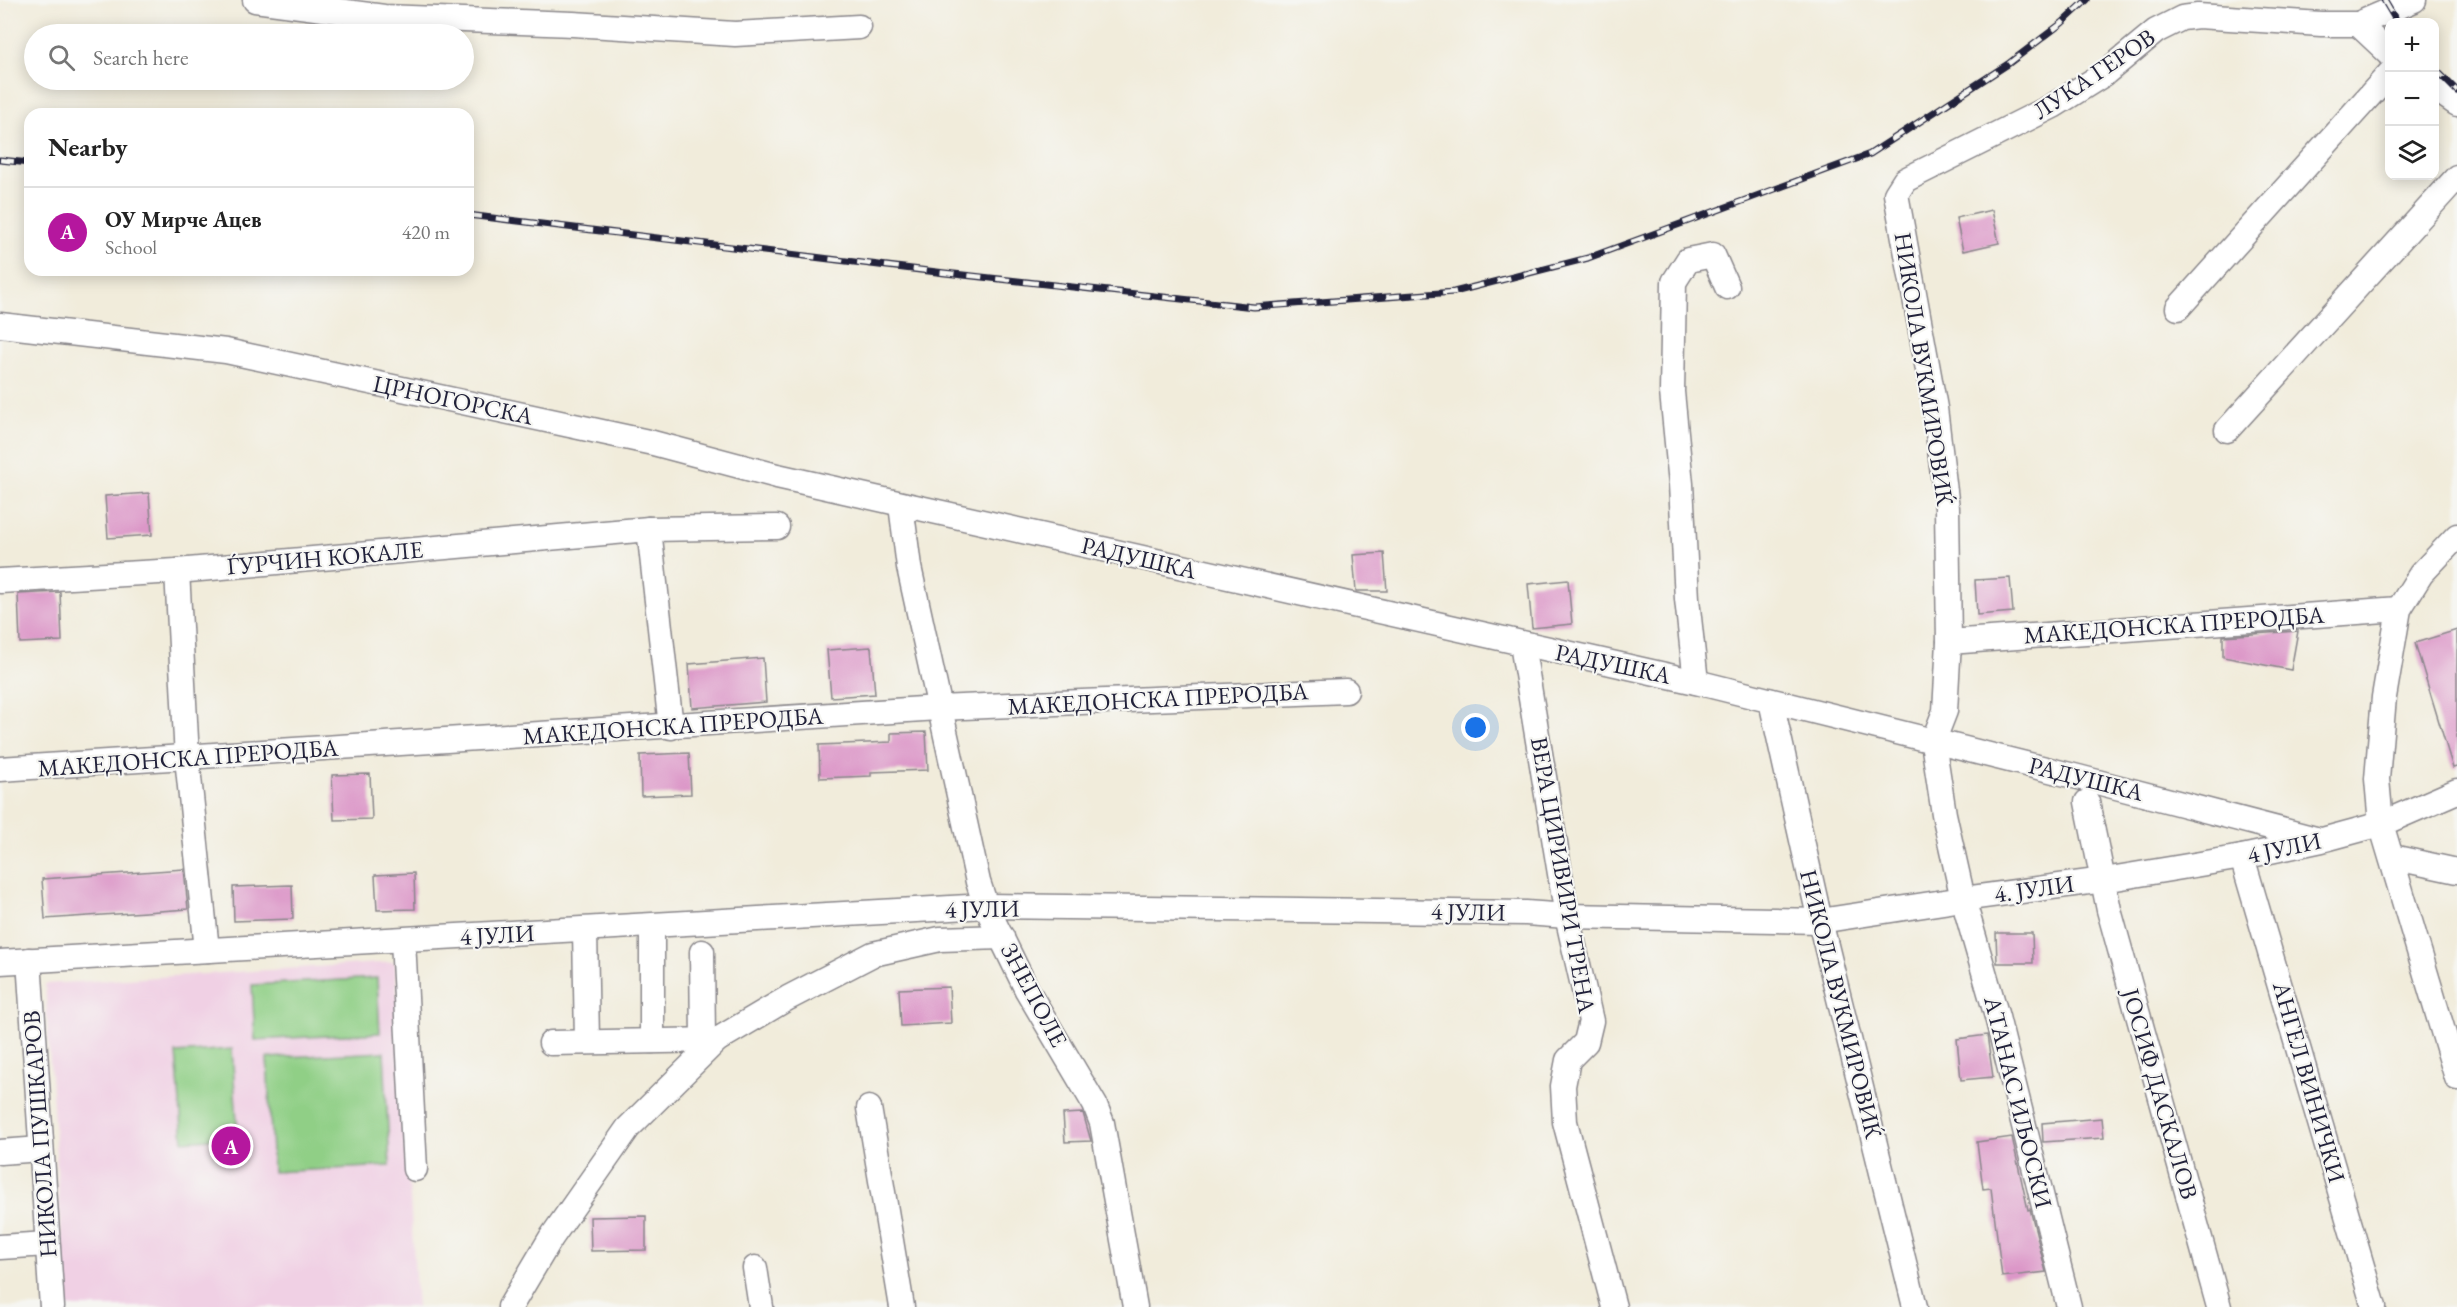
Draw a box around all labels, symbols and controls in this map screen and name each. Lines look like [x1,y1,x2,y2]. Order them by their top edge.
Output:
map controls [2385,18,2439,180]
button: + [2385,18,2439,72]
street label: ЛУКА ГЕРОВ [2027,21,2161,126]
search box [24,24,474,90]
icon: search [45,41,78,74]
text: Search here [93,43,188,72]
button: − [2385,72,2439,126]
button: layers [2385,126,2439,180]
text: Nearby [48,130,128,164]
text: ОУ Мирче Ацев [105,205,262,234]
text: A [60,219,75,245]
text: 420 m [402,219,450,245]
street label: НИКОЛА ВУКМИРОВИЌ [1888,230,1961,508]
text: School [105,234,157,260]
street label: ЦРНОГОРСКА [370,367,536,432]
street label: РАДУШКА [1079,529,1200,586]
street label: ЃУРЧИН КОКАЛЕ [226,533,424,582]
street label: МАКЕДОНСКА ПРЕРОДБА [2023,599,2326,650]
street label: РАДУШКА [1553,636,1674,691]
street label: МАКЕДОНСКА ПРЕРОДБА [1007,675,1310,722]
street label: МАКЕДОНСКА ПРЕРОДБА [522,700,825,751]
your location [1461,713,1490,742]
street label: МАКЕДОНСКА ПРЕРОДБА [37,732,340,783]
street label: ВЕРА ЦИРИВИРИ ТРЕНА [1524,734,1603,1016]
street label: РАДУШКА [2026,749,2147,808]
street label: 4 ЈУЛИ [2244,825,2324,870]
street label: НИКОЛА ВУКМИРОВИЌ [1793,866,1890,1142]
street label: 4. ЈУЛИ [1992,868,2076,909]
street label: 4 ЈУЛИ [945,892,1019,925]
street label: 4 ЈУЛИ [1431,895,1505,928]
street label: 4 ЈУЛИ [459,917,535,952]
street label: ЗНЕПОЛЕ [994,937,1075,1052]
street label: АНГЕЛ ВИНИЧКИ [2266,977,2353,1186]
street label: ЈОСИФ ДАСКАЛОВ [2115,983,2205,1203]
street label: AТАНАС ИЉОСКИ [1977,992,2060,1211]
street label: НИКОЛА ПУШКАРОВ [15,1009,64,1259]
pin: A [212,1124,250,1168]

